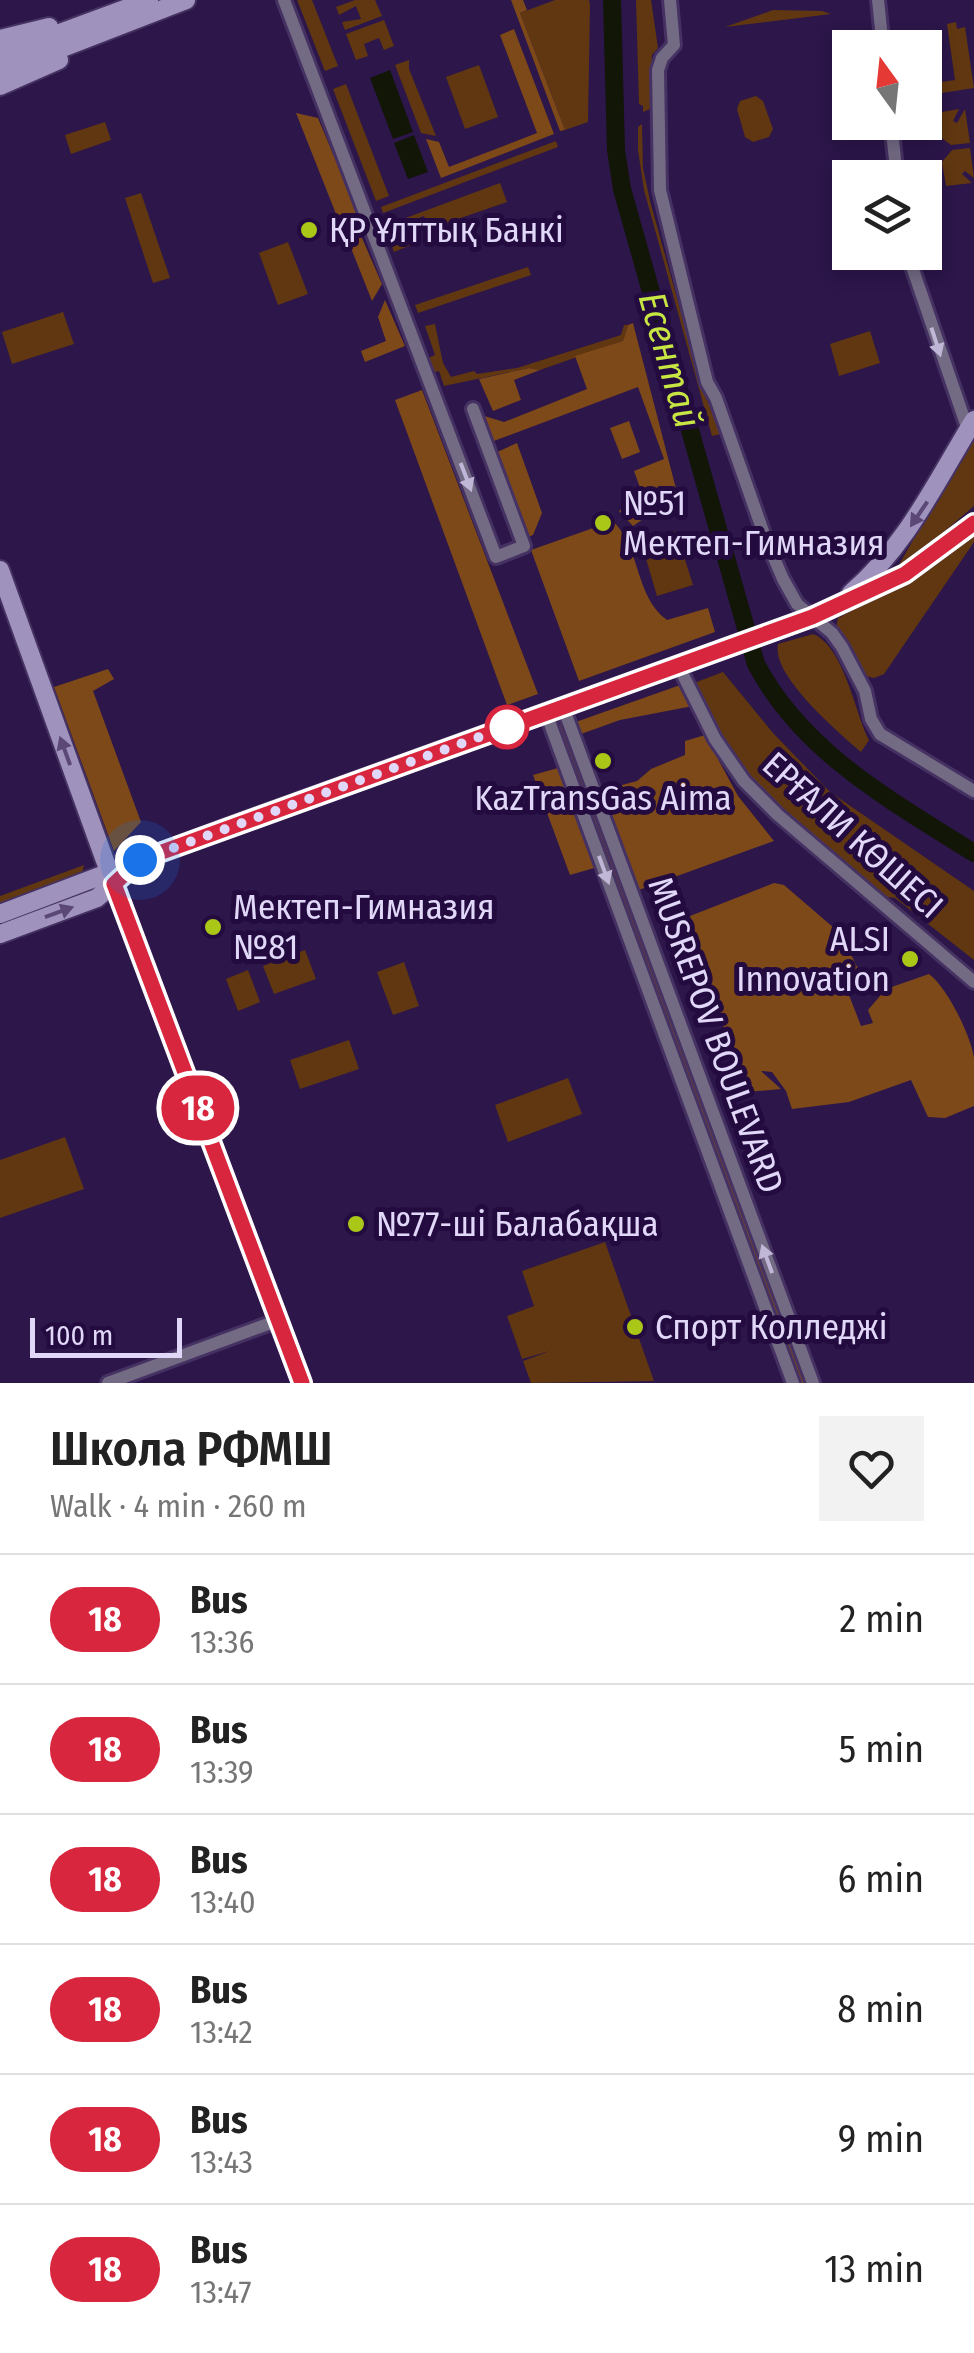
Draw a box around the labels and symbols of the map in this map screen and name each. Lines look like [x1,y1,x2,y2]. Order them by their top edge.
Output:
north arrow [832,30,942,140]
place label: ҚР Ұлттық Банкі [329,209,564,251]
marker: ҚР Ұлттық Банкі [298,219,320,241]
water label: Есентай [629,287,711,433]
one-way arrow [930,327,945,357]
one-way arrow [458,463,474,493]
place label: №51 Мектеп-Гимназия [623,482,885,564]
one-way arrow [910,501,929,528]
marker: №51 Мектеп-Гимназия [592,512,614,534]
unlabelled marker [486,706,528,748]
one-way arrow [57,735,72,765]
street label: ЕРҒАЛИ КӨШЕСІ [754,743,952,927]
marker: KazTransGas Aima [592,750,614,772]
place label: KazTransGas Aima [474,777,732,819]
your location [115,835,165,885]
one-way arrow [597,856,612,886]
street label: MUSREPOV BOULEVARD [639,871,793,1199]
place label: Мектеп-Гимназия №81 [233,886,495,968]
one-way arrow [44,904,74,919]
marker: Мектеп-Гимназия №81 [202,916,224,938]
place label: ALSI Innovation [736,918,890,1000]
marker: ALSI Innovation [899,948,921,970]
line badge: 18 [153,1076,243,1140]
place label: №77-ші Балабақша [376,1203,659,1245]
marker: №77-ші Балабақша [345,1213,367,1235]
one-way arrow [759,1243,774,1273]
place label: Спорт Колледжі [655,1306,888,1348]
scale bar [30,1313,182,1358]
marker: Спорт Колледжі [624,1316,646,1338]

